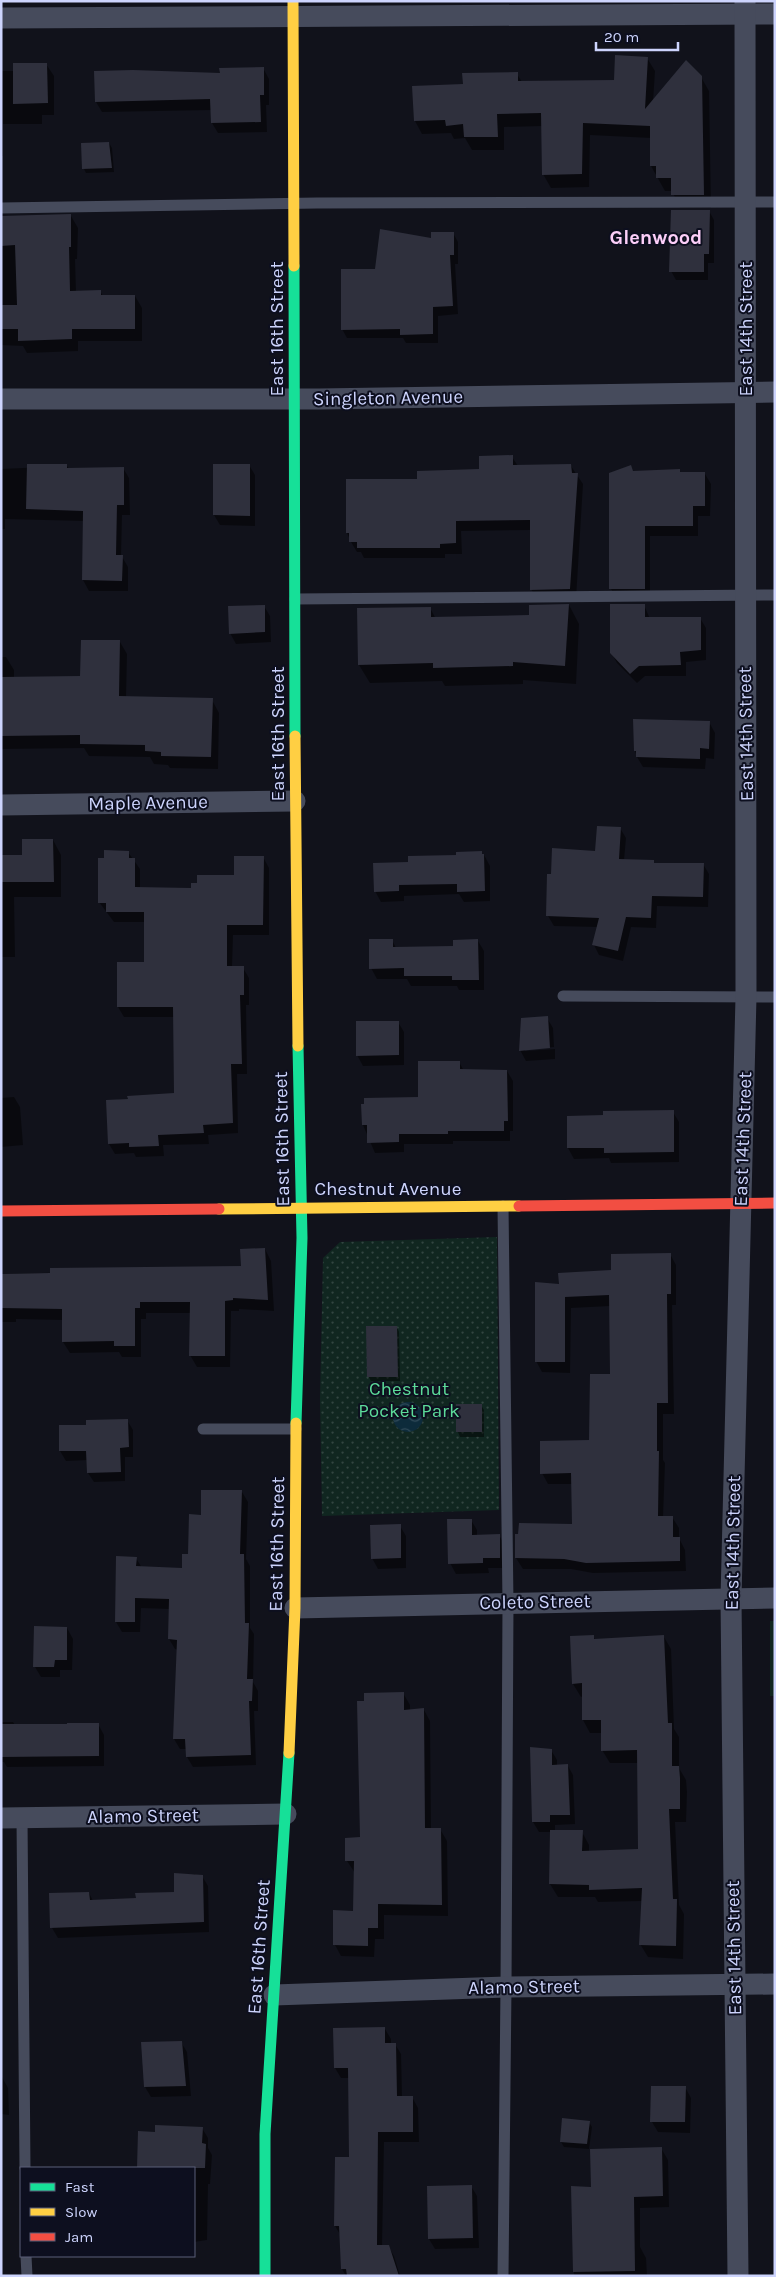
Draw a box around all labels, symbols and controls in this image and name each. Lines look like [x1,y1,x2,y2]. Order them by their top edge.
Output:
scale bar [596,20,678,52]
text: 20 m [604,28,639,46]
district label: Glenwood [610,226,702,249]
street label: East 16th Street [266,261,288,397]
street label: East 14th Street [735,262,757,396]
street label: Singleton Avenue [313,386,463,410]
street label: East 16th Street [267,666,289,802]
street label: East 14th Street [734,666,758,802]
street label: Maple Avenue [88,791,208,815]
street label: East 16th Street [270,1071,294,1207]
street label: East 14th Street [730,1071,756,1207]
street label: Chestnut Avenue [314,1178,462,1200]
park label: Chestnut Pocket Park [358,1378,460,1422]
street label: East 14th Street [721,1475,745,1611]
street label: East 16th Street [265,1476,289,1612]
street label: Coleto Street [479,1590,591,1614]
street label: Alamo Street [87,1804,199,1828]
street label: East 16th Street [243,1879,275,2015]
street label: East 14th Street [722,1880,746,2016]
street label: Alamo Street [468,1975,580,1999]
legend [20,2167,195,2257]
text: Fast [65,2178,95,2196]
text: Slow [65,2203,97,2221]
text: Jam [65,2228,93,2246]

